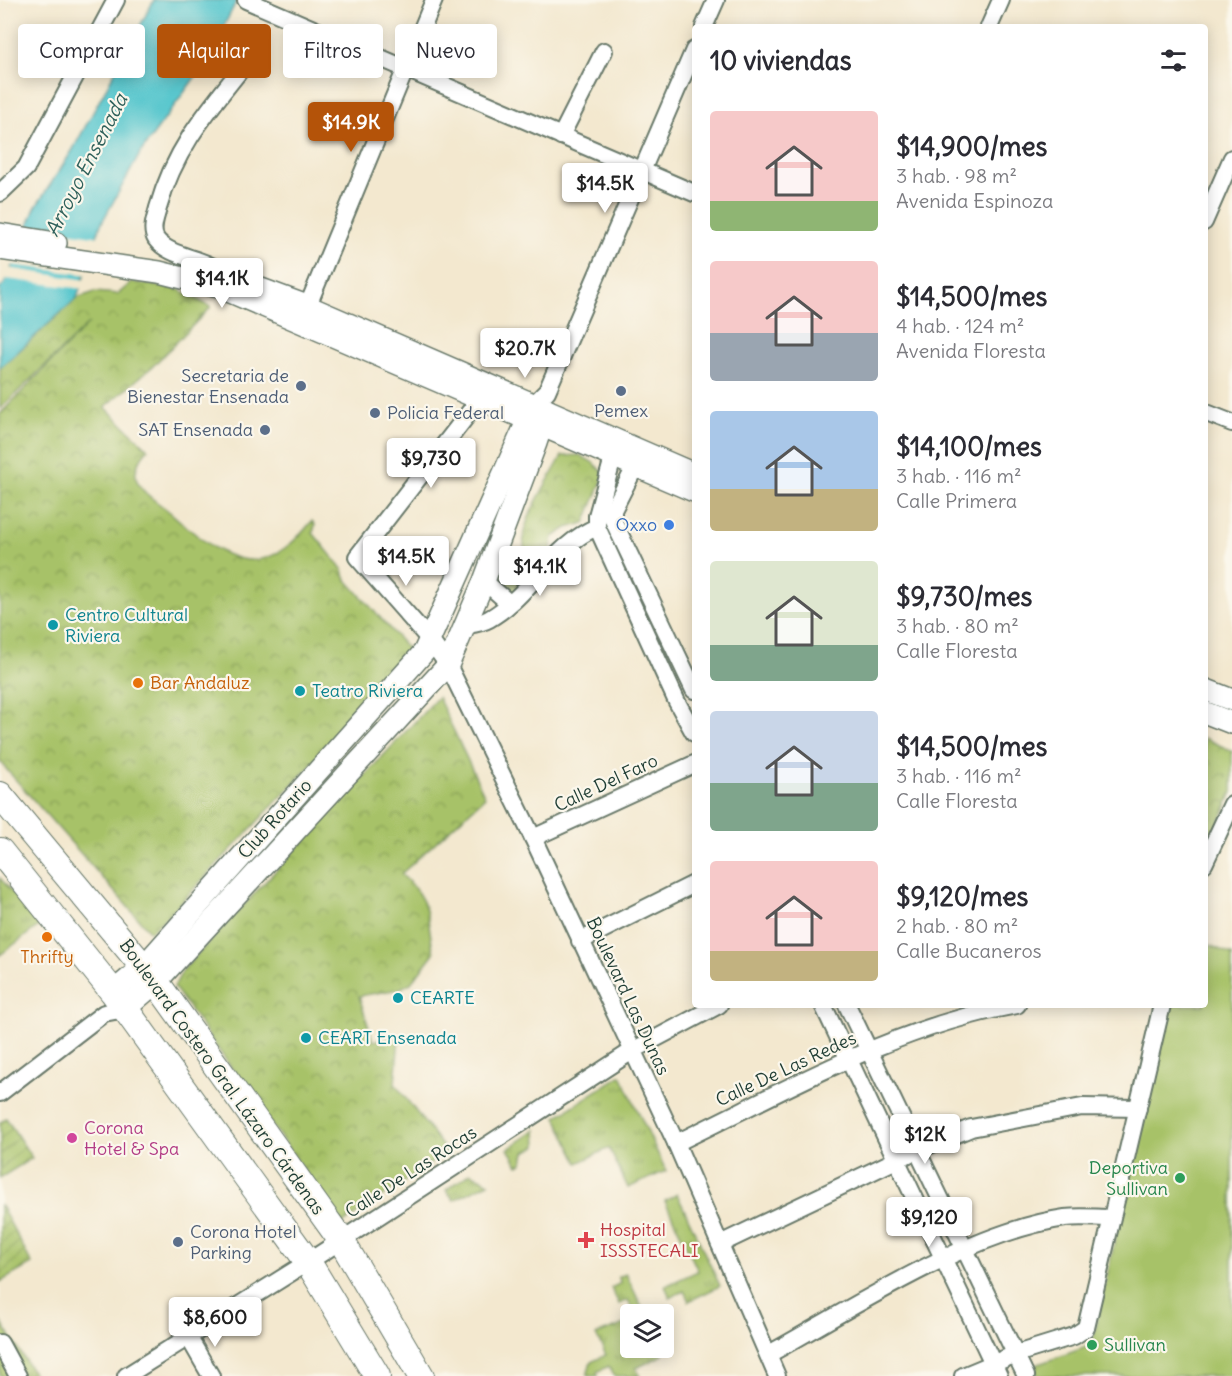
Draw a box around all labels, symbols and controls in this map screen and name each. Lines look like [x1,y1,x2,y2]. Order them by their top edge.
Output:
chip: Comprar [18,24,145,78]
chip: Alquilar [157,24,271,78]
chip: Filtros [283,24,383,78]
chip: Nuevo [395,24,497,78]
text: 10 viviendas [710,44,852,77]
icon: filters [1157,44,1190,77]
water label: Arroyo Ensenada [39,88,133,240]
pin: $14.9K [302,102,400,153]
text: $14.9K [322,109,380,134]
text: $14,900/mes [896,130,1047,163]
icon: home [758,135,830,207]
pin: $14.5K [556,163,654,214]
text: 3 hab. · 98 m² [896,163,1017,188]
text: $14.5K [576,170,634,195]
text: Avenida Espinoza [896,188,1053,213]
pin: $14.1K [173,258,271,309]
text: $14.1K [195,265,249,290]
text: $14,500/mes [896,280,1047,313]
icon: home [758,285,830,357]
text: 4 hab. · 124 m² [896,313,1024,338]
pin: $20.7K [476,328,574,379]
text: $20.7K [494,335,556,360]
text: Avenida Floresta [896,338,1046,363]
place label: Secretaria de Bienestar Ensenada [127,364,289,408]
marker: Secretaria de Bienestar Ensenada [294,379,308,393]
marker: Pemex [614,384,628,398]
place label: Pemex [594,399,648,422]
place label: Policia Federal [387,401,504,424]
marker: Policia Federal [368,406,382,420]
place label: SAT Ensenada [138,418,253,441]
marker: SAT Ensenada [258,423,272,437]
text: $14,100/mes [896,430,1042,463]
icon: home [758,435,830,507]
pin: $9,730 [382,438,480,489]
text: $9,730 [401,445,461,470]
text: 3 hab. · 116 m² [896,463,1021,488]
text: Calle Primera [896,488,1017,513]
place label: Oxxo [616,513,657,536]
marker: Oxxo [662,518,676,532]
pin: $14.5K [357,536,455,587]
text: $14.5K [377,543,435,568]
pin: $14.1K [491,546,589,597]
text: $14.1K [513,553,567,578]
text: $9,730/mes [896,580,1032,613]
icon: home [758,585,830,657]
place label: Centro Cultural Riviera [65,603,188,647]
text: 3 hab. · 80 m² [896,613,1019,638]
marker: Centro Cultural Riviera [46,618,60,632]
text: Calle Floresta [896,638,1018,663]
place label: Bar Andaluz [150,671,250,694]
marker: Bar Andaluz [131,676,145,690]
place label: Teatro Riviera [312,679,423,702]
marker: Teatro Riviera [293,684,307,698]
text: $14,500/mes [896,730,1047,763]
icon: home [758,735,830,807]
street label: Calle Del Faro [550,749,661,817]
text: 3 hab. · 116 m² [896,763,1021,788]
street label: Club Rotario [233,774,317,863]
text: Calle Floresta [896,788,1018,813]
text: $9,120/mes [896,880,1028,913]
icon: home [758,885,830,957]
street label: Boulevard Las Dunas [582,913,675,1078]
text: 2 hab. · 80 m² [896,913,1018,938]
marker: Thrifty [40,930,54,944]
street label: Boulevard Costero Gral. Lázaro Cárdenas [115,934,330,1219]
text: Calle Bucaneros [896,938,1042,963]
place label: Thrifty [20,945,74,968]
place label: CEARTE [410,986,475,1009]
marker: CEARTE [391,991,405,1005]
place label: CEART Ensenada [318,1026,457,1049]
street label: Calle De Las Redes [712,1026,860,1111]
marker: CEART Ensenada [299,1031,313,1045]
pin: $12K [889,1114,961,1165]
place label: Corona Hotel & Spa [84,1116,179,1160]
street label: Calle De Las Rocas [341,1121,481,1223]
text: $12K [904,1121,946,1146]
marker: Corona Hotel & Spa [65,1131,79,1145]
place label: Deportiva Sullivan [1089,1156,1168,1200]
marker: Deportiva Sullivan [1173,1171,1187,1185]
pin: $9,120 [880,1197,978,1248]
text: $9,120 [900,1204,958,1229]
place label: Hospital ISSSTECALI [600,1218,699,1262]
place label: Corona Hotel Parking [190,1220,297,1264]
marker: Hospital ISSSTECALI [577,1231,595,1249]
marker: Corona Hotel Parking [171,1235,185,1249]
pin: $8,600 [166,1297,264,1348]
text: $8,600 [183,1304,247,1329]
map controls [620,1304,674,1358]
button: layers [620,1304,674,1358]
place label: Sullivan [1104,1333,1166,1356]
marker: Sullivan [1085,1338,1099,1352]

